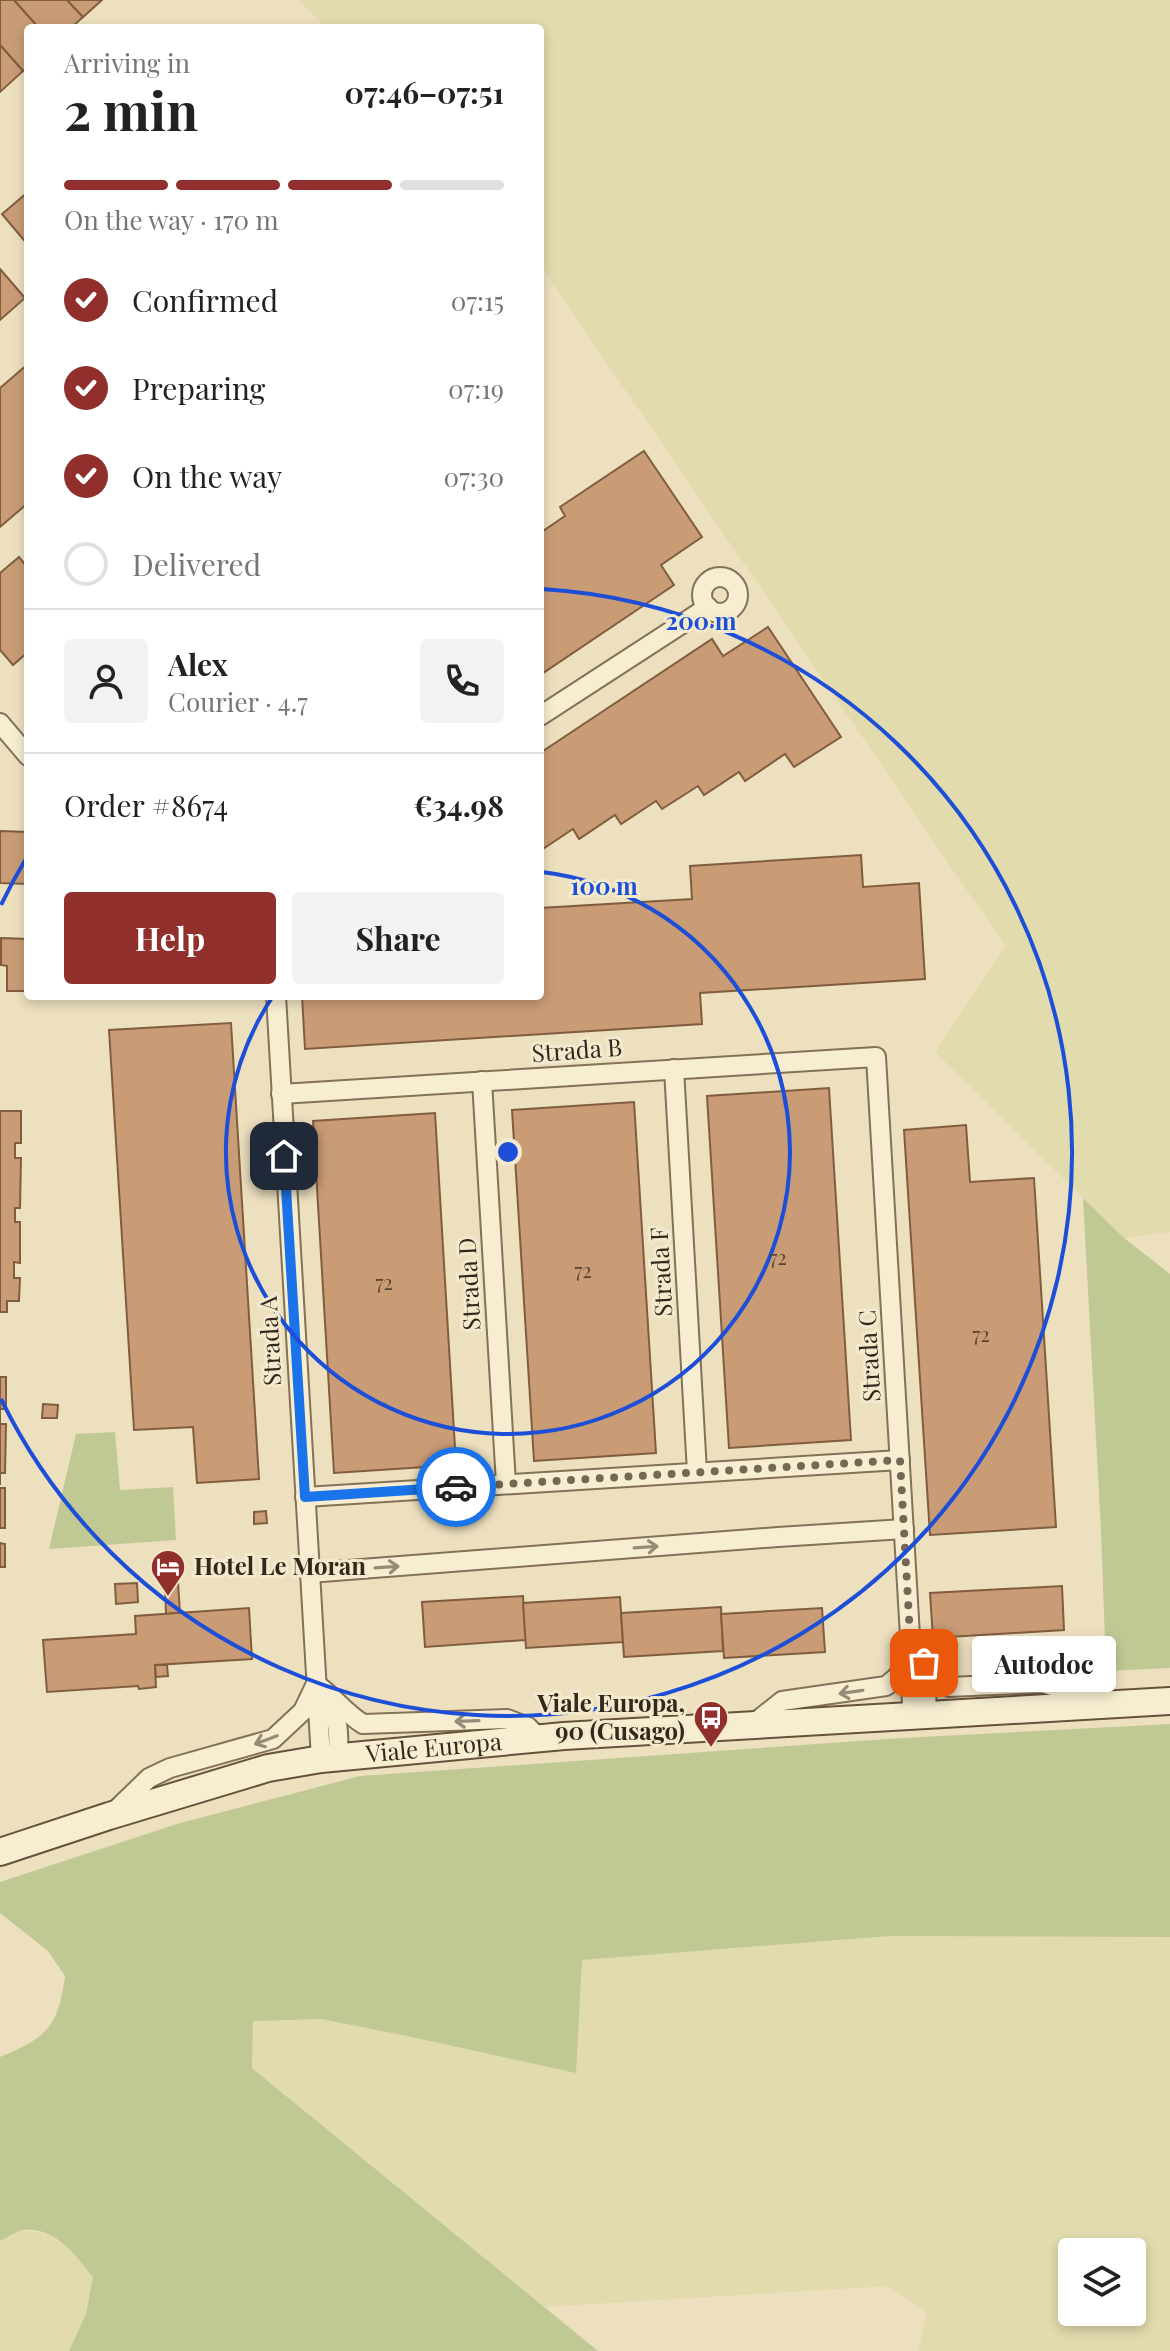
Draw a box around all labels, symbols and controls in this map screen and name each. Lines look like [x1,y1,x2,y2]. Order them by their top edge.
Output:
text: Arriving in [64,45,190,80]
text: 07:46–07:51 [345,72,504,112]
text: 2 min [64,75,198,144]
text: On the way · 170 m [64,202,279,237]
icon: check [64,278,108,322]
text: Confirmed [132,280,278,320]
text: 07:15 [451,283,504,318]
icon: check [64,366,108,410]
text: Preparing [132,368,265,408]
text: 07:19 [448,371,504,406]
icon: check [64,454,108,498]
text: On the way [132,456,282,496]
text: 07:30 [444,459,504,494]
text: Delivered [132,544,261,584]
text: 200 m [666,604,737,636]
button: person [64,639,148,723]
button: phone [420,639,504,723]
text: Alex [168,644,228,684]
text: Courier · 4.7 [168,684,308,719]
text: Order #8674 [64,785,228,825]
text: €34.98 [414,785,504,825]
text: 100 m [570,869,638,901]
button: Help [64,892,276,984]
button: Share [292,892,504,984]
street label: Strada B [531,1030,623,1068]
pin [250,1122,318,1190]
icon: home [262,1134,306,1178]
centre of rings [494,1138,522,1166]
street label: Strada F [642,1227,678,1318]
street label: Strada D [450,1237,486,1331]
house number: 72 [769,1243,787,1270]
house number: 72 [574,1256,592,1283]
house number: 72 [375,1268,393,1295]
street label: Strada A [251,1294,287,1387]
street label: Strada C [850,1309,886,1403]
house number: 72 [972,1320,990,1347]
courier [416,1447,496,1527]
icon: car [434,1465,478,1509]
one-way arrow [632,1539,659,1554]
hotel icon: Hotel Le Moran [149,1548,187,1598]
place label: Hotel Le Moran [194,1549,366,1581]
one-way arrow [373,1559,400,1574]
pin [890,1629,958,1697]
callout: Autodoc [972,1635,1116,1691]
icon: bag [902,1641,946,1685]
text: Autodoc [994,1646,1094,1681]
one-way arrow [839,1684,865,1699]
place label: Viale Europa, 90 (Cusago) [536,1686,685,1746]
bus stop icon: Viale Europa, 90 (Cusago) [692,1699,730,1749]
one-way arrow [454,1713,481,1728]
street label: Viale Europa [363,1724,503,1769]
one-way arrow [254,1734,279,1748]
map controls [1058,2238,1146,2326]
button: layers [1058,2238,1146,2326]

